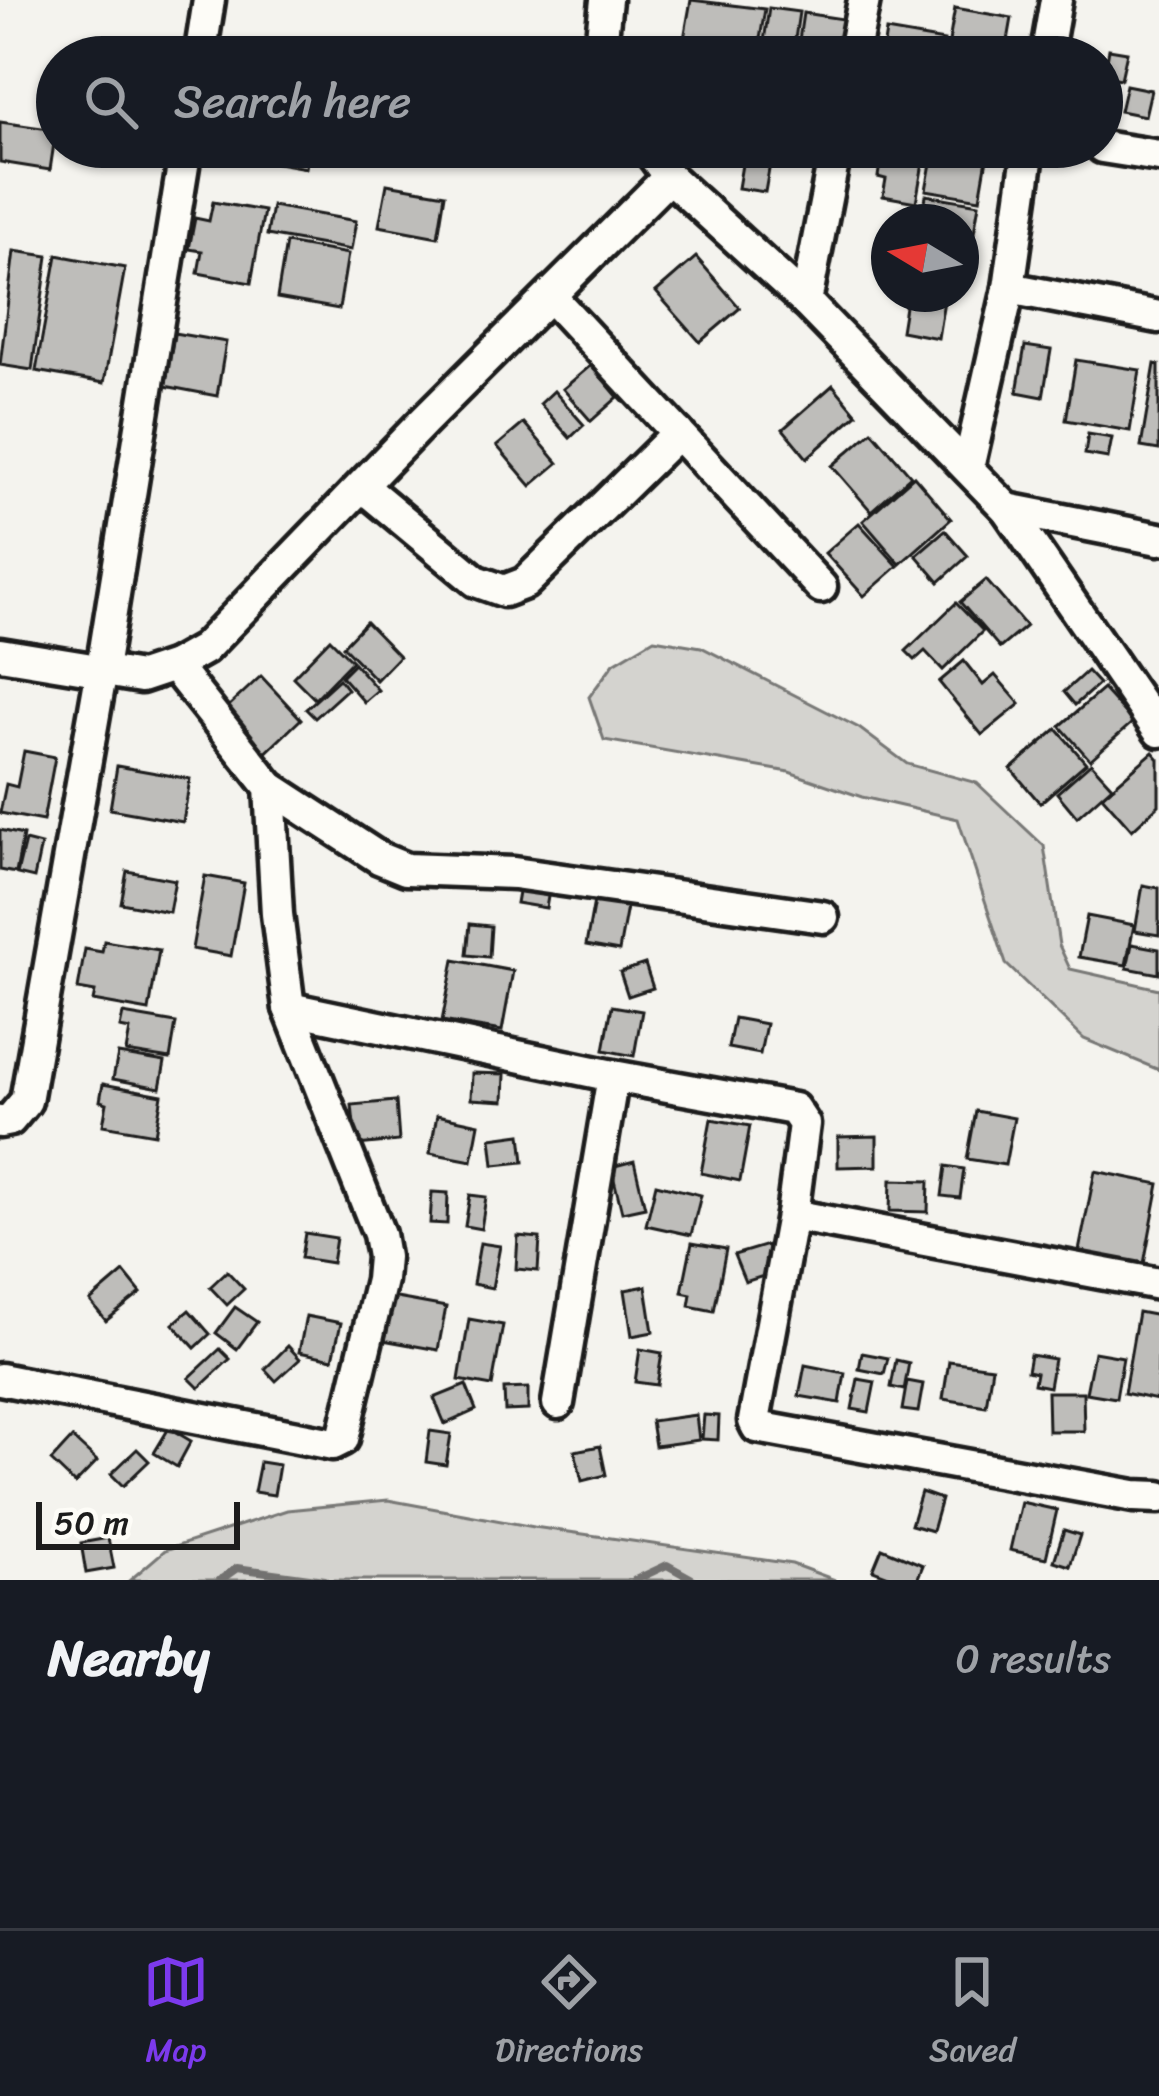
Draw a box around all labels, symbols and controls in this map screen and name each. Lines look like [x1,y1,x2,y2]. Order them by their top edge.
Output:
search box [36,36,1123,168]
text: Search here [174,62,411,142]
icon: search [78,69,144,135]
north arrow [871,204,979,312]
text: 50 m [54,1494,129,1552]
scale bar [36,1496,240,1549]
text: Nearby [48,1613,209,1703]
text: 0 results [955,1624,1111,1693]
tab: Map [143,1949,209,2079]
tab: Directions [495,1949,643,2079]
tab: Saved [929,1949,1016,2079]

